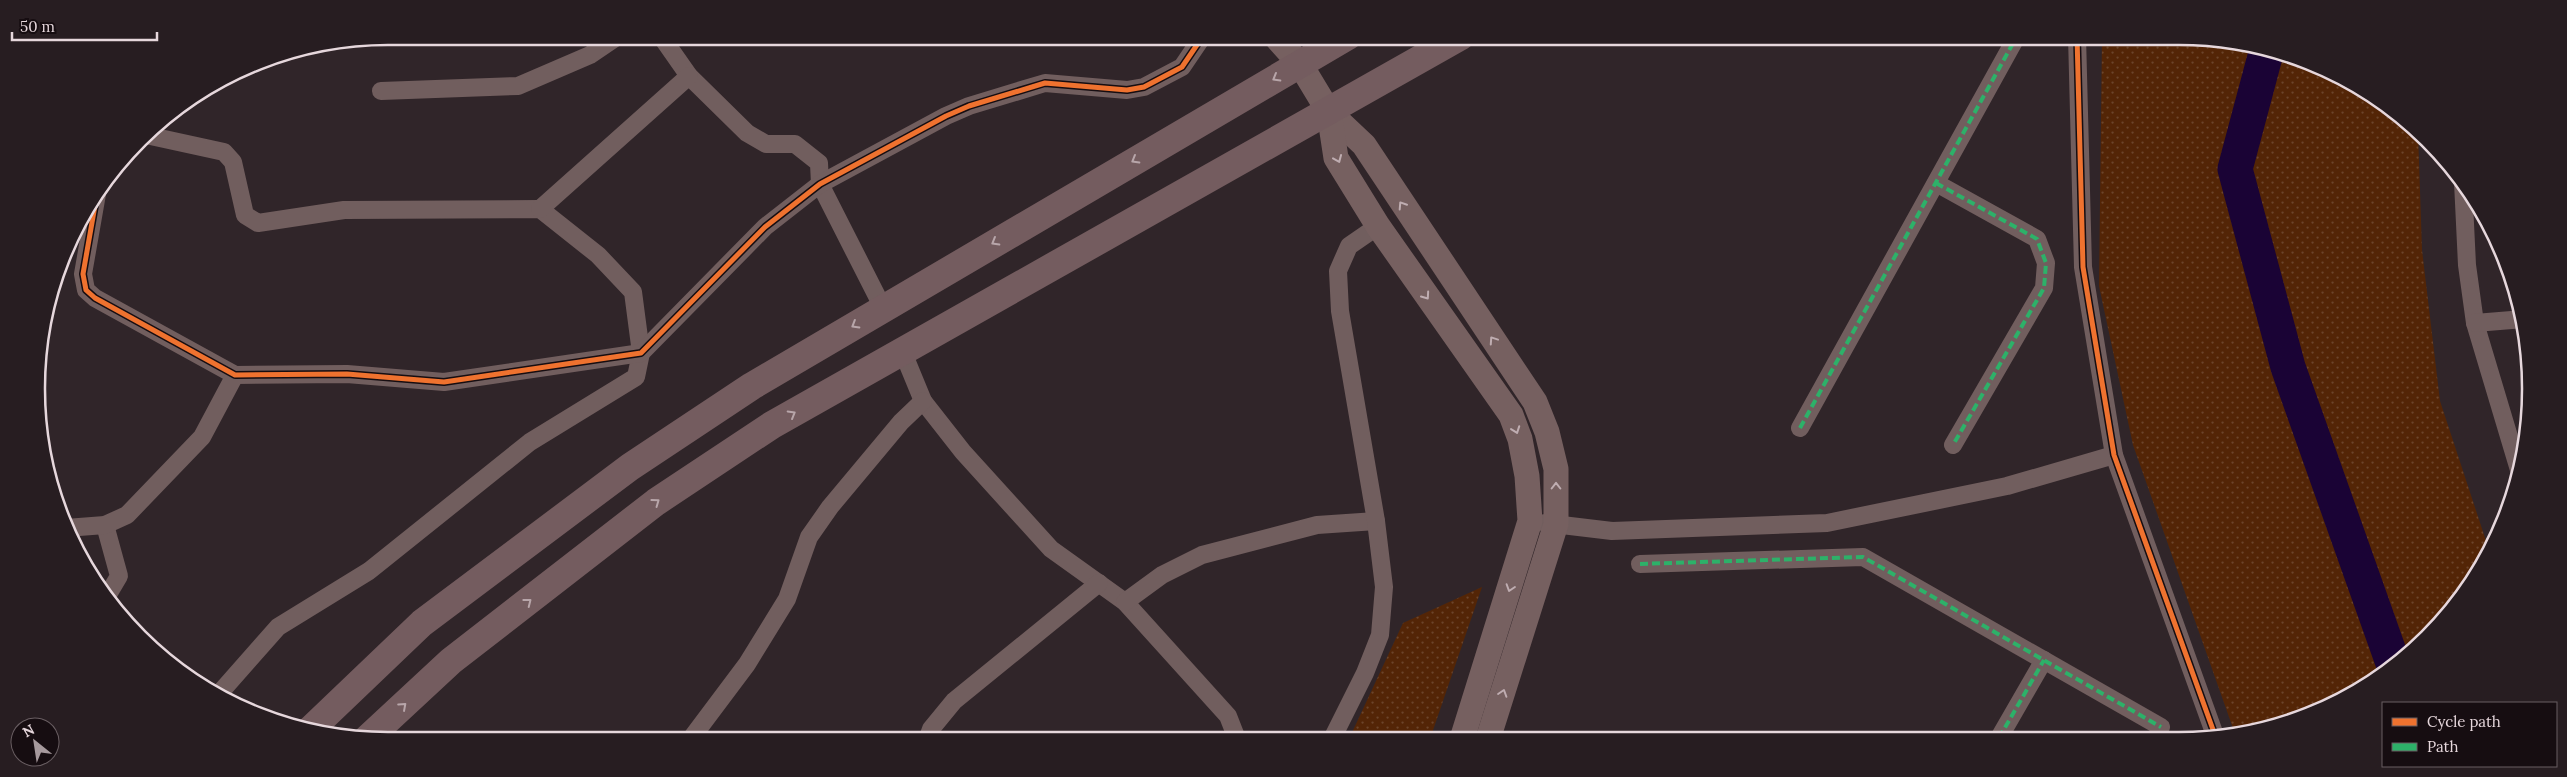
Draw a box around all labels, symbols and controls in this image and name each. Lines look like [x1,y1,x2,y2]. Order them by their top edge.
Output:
scale bar [12,10,158,42]
text: 50 m [20,17,55,36]
one-way arrow [1272,72,1281,82]
one-way arrow [1132,154,1141,164]
one-way arrow [1332,154,1343,163]
one-way arrow [1399,201,1409,210]
one-way arrow [992,236,1001,246]
one-way arrow [1420,290,1429,299]
one-way arrow [851,318,860,328]
one-way arrow [1490,336,1499,345]
one-way arrow [787,410,796,420]
one-way arrow [1510,425,1520,434]
one-way arrow [1551,482,1561,490]
one-way arrow [650,499,660,508]
one-way arrow [1505,584,1515,592]
one-way arrow [522,598,531,607]
one-way arrow [1497,689,1507,697]
legend [2382,702,2557,767]
one-way arrow [397,703,406,712]
text: Cycle path [2427,712,2501,731]
north arrow [10,717,60,767]
text: N [19,720,38,741]
text: Path [2427,737,2458,756]

